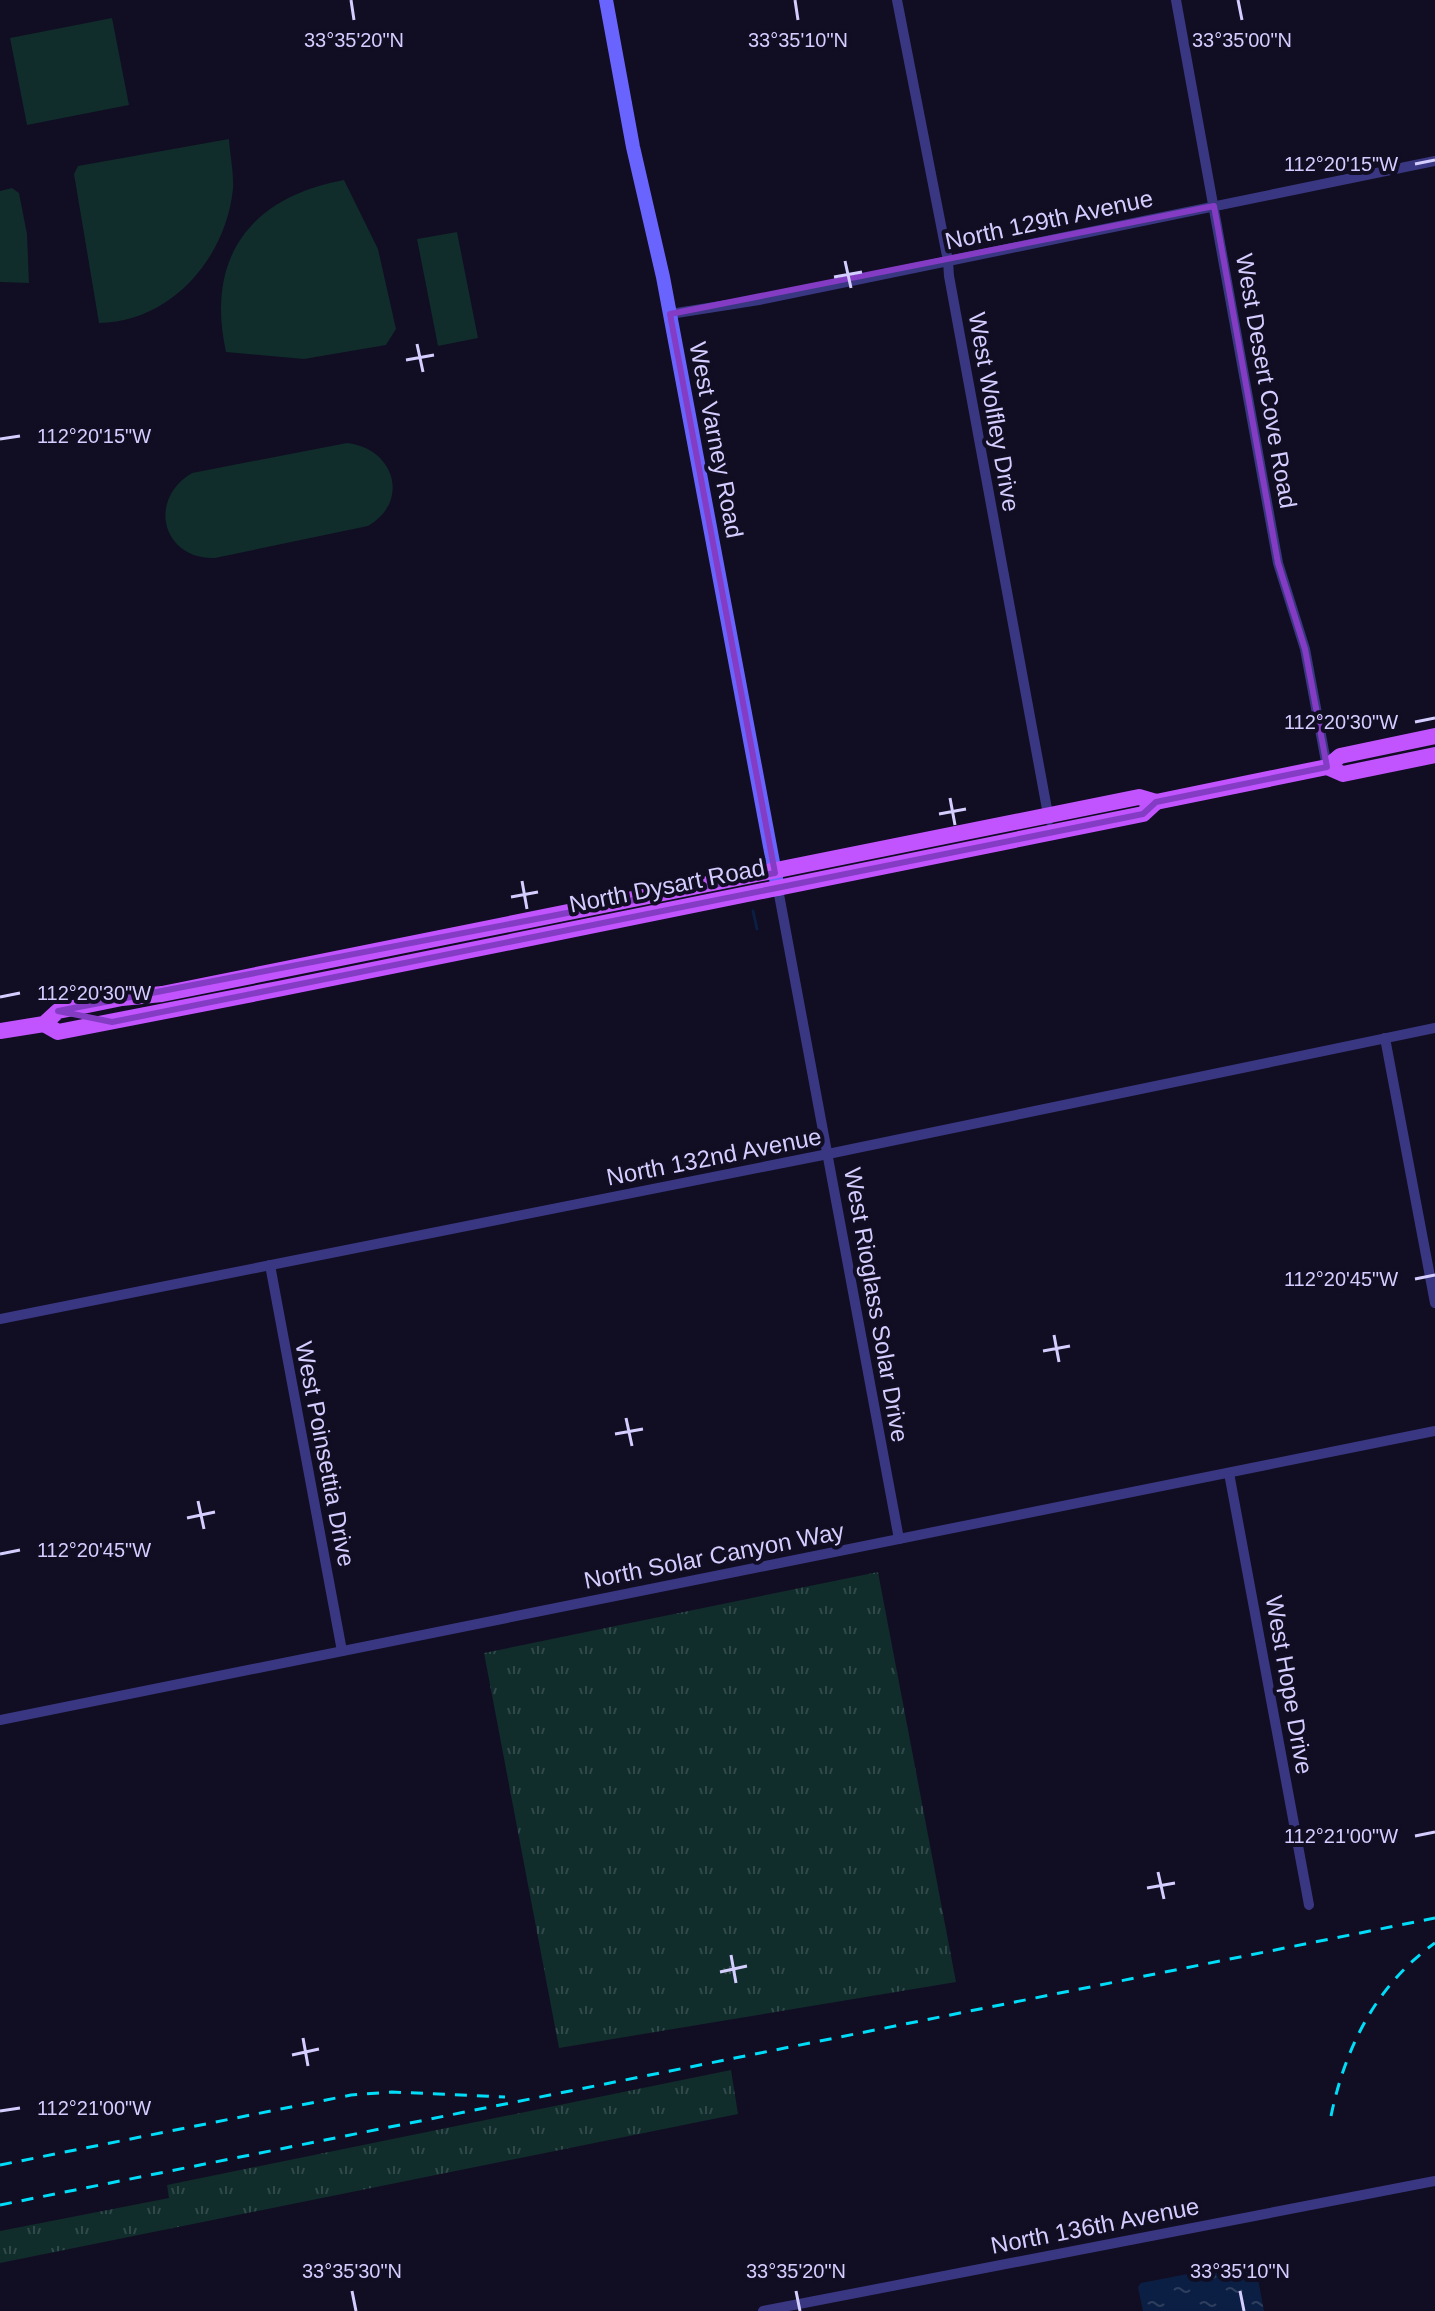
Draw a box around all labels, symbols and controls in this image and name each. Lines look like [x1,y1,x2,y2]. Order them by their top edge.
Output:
text: 33°35'20"N [304,29,404,51]
text: 33°35'10"N [748,29,848,51]
text: 33°35'00"N [1192,29,1292,51]
text: 112°20'15"W [1284,153,1398,175]
street label: North 129th Avenue [943,184,1155,255]
street label: West Desert Cove Road [1231,251,1302,510]
street label: West Wolfley Drive [964,310,1025,514]
street label: West Varney Road [684,340,749,540]
text: 112°20'15"W [37,425,151,447]
text: 112°20'30"W [1284,711,1398,733]
street label: North Dysart Road [567,853,767,918]
text: 112°20'30"W [37,982,151,1004]
street label: North 132nd Avenue [604,1122,824,1191]
street label: West Rioglass Solar Drive [839,1166,914,1444]
text: 112°20'45"W [1284,1268,1398,1290]
street label: West Poinsettia Drive [290,1339,361,1569]
street label: North Solar Canyon Way [581,1517,846,1594]
text: 112°20'45"W [37,1539,151,1561]
street label: West Hope Drive [1260,1593,1318,1776]
text: 112°21'00"W [1284,1825,1398,1847]
text: 112°21'00"W [37,2097,151,2119]
street label: North 136th Avenue [988,2192,1201,2259]
text: 33°35'30"N [302,2260,402,2282]
text: 33°35'20"N [746,2260,846,2282]
text: 33°35'10"N [1190,2260,1290,2282]

